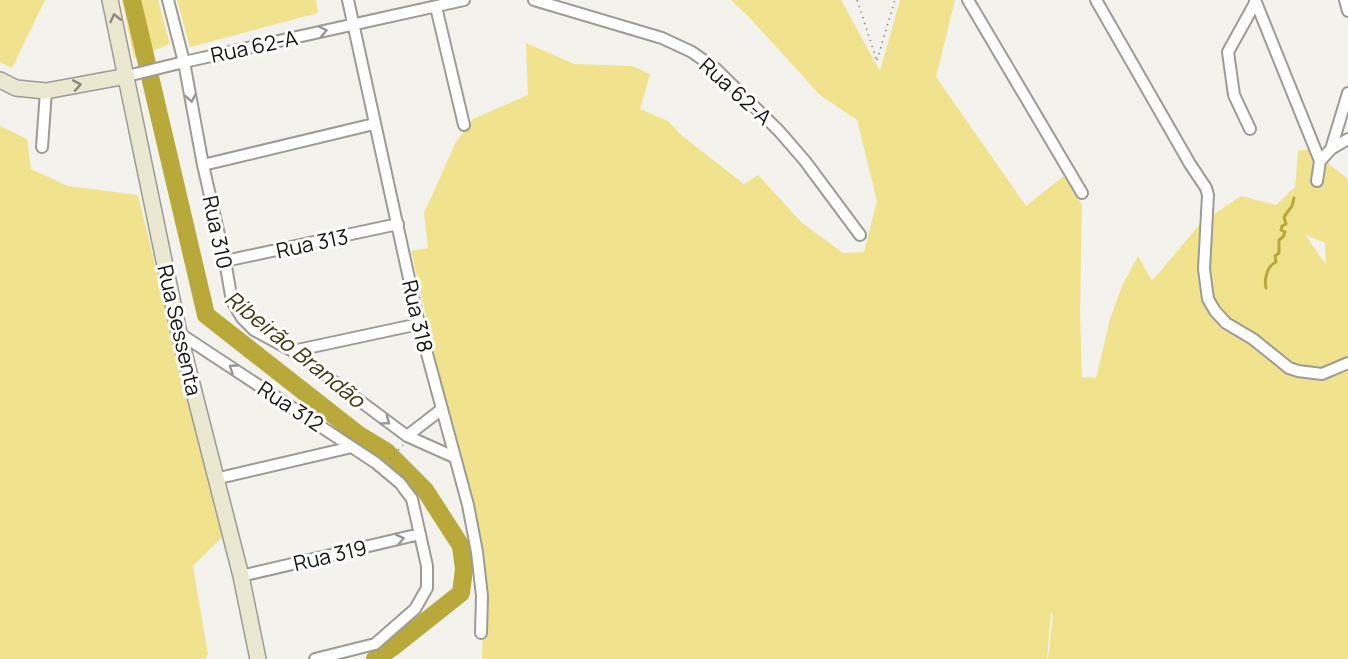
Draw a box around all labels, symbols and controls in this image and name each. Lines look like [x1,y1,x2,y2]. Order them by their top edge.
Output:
one-way arrow [109,13,122,23]
street label: Rua 62-A [208,23,300,69]
one-way arrow [318,26,328,39]
street label: Rua 62-A [694,51,778,131]
one-way arrow [72,80,82,92]
one-way arrow [184,93,196,102]
street label: Rua 310 [197,193,239,271]
street label: Rua 313 [273,222,351,264]
street label: Rua Sessenta [151,262,209,398]
street label: Rua 318 [396,277,440,355]
water label: Ribeirão Brandão [219,283,373,416]
one-way arrow [229,364,239,376]
street label: Rua 312 [253,374,329,438]
one-way arrow [380,413,391,424]
street label: Rua 319 [291,533,369,577]
one-way arrow [395,533,405,546]

